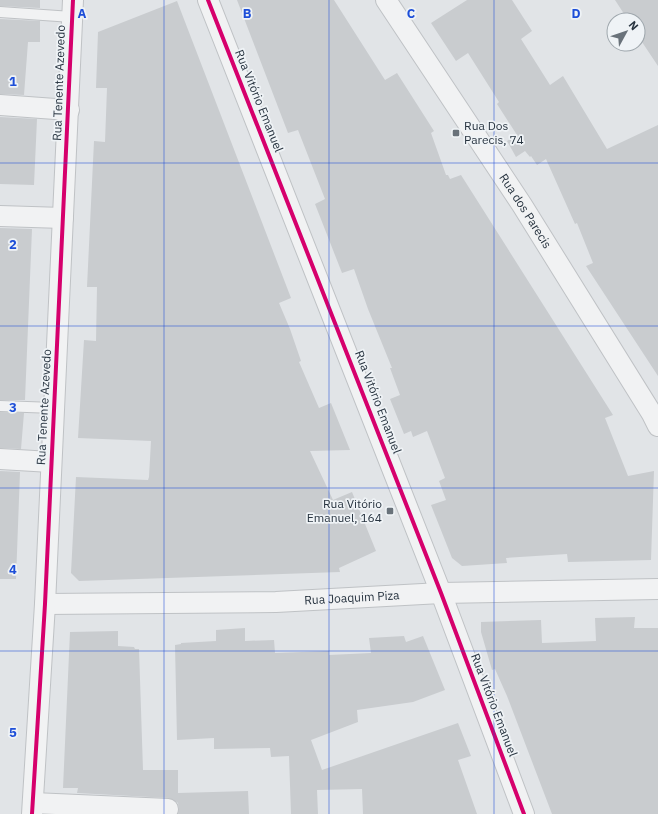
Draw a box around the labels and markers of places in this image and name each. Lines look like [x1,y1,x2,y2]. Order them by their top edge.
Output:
place label: Rua Dos Parecis, 74 [464,118,524,147]
marker: Rua Dos Parecis, 74 [451,128,461,138]
place label: Rua Vitório Emanuel, 164 [307,496,382,525]
marker: Rua Vitório Emanuel, 164 [385,506,395,516]

